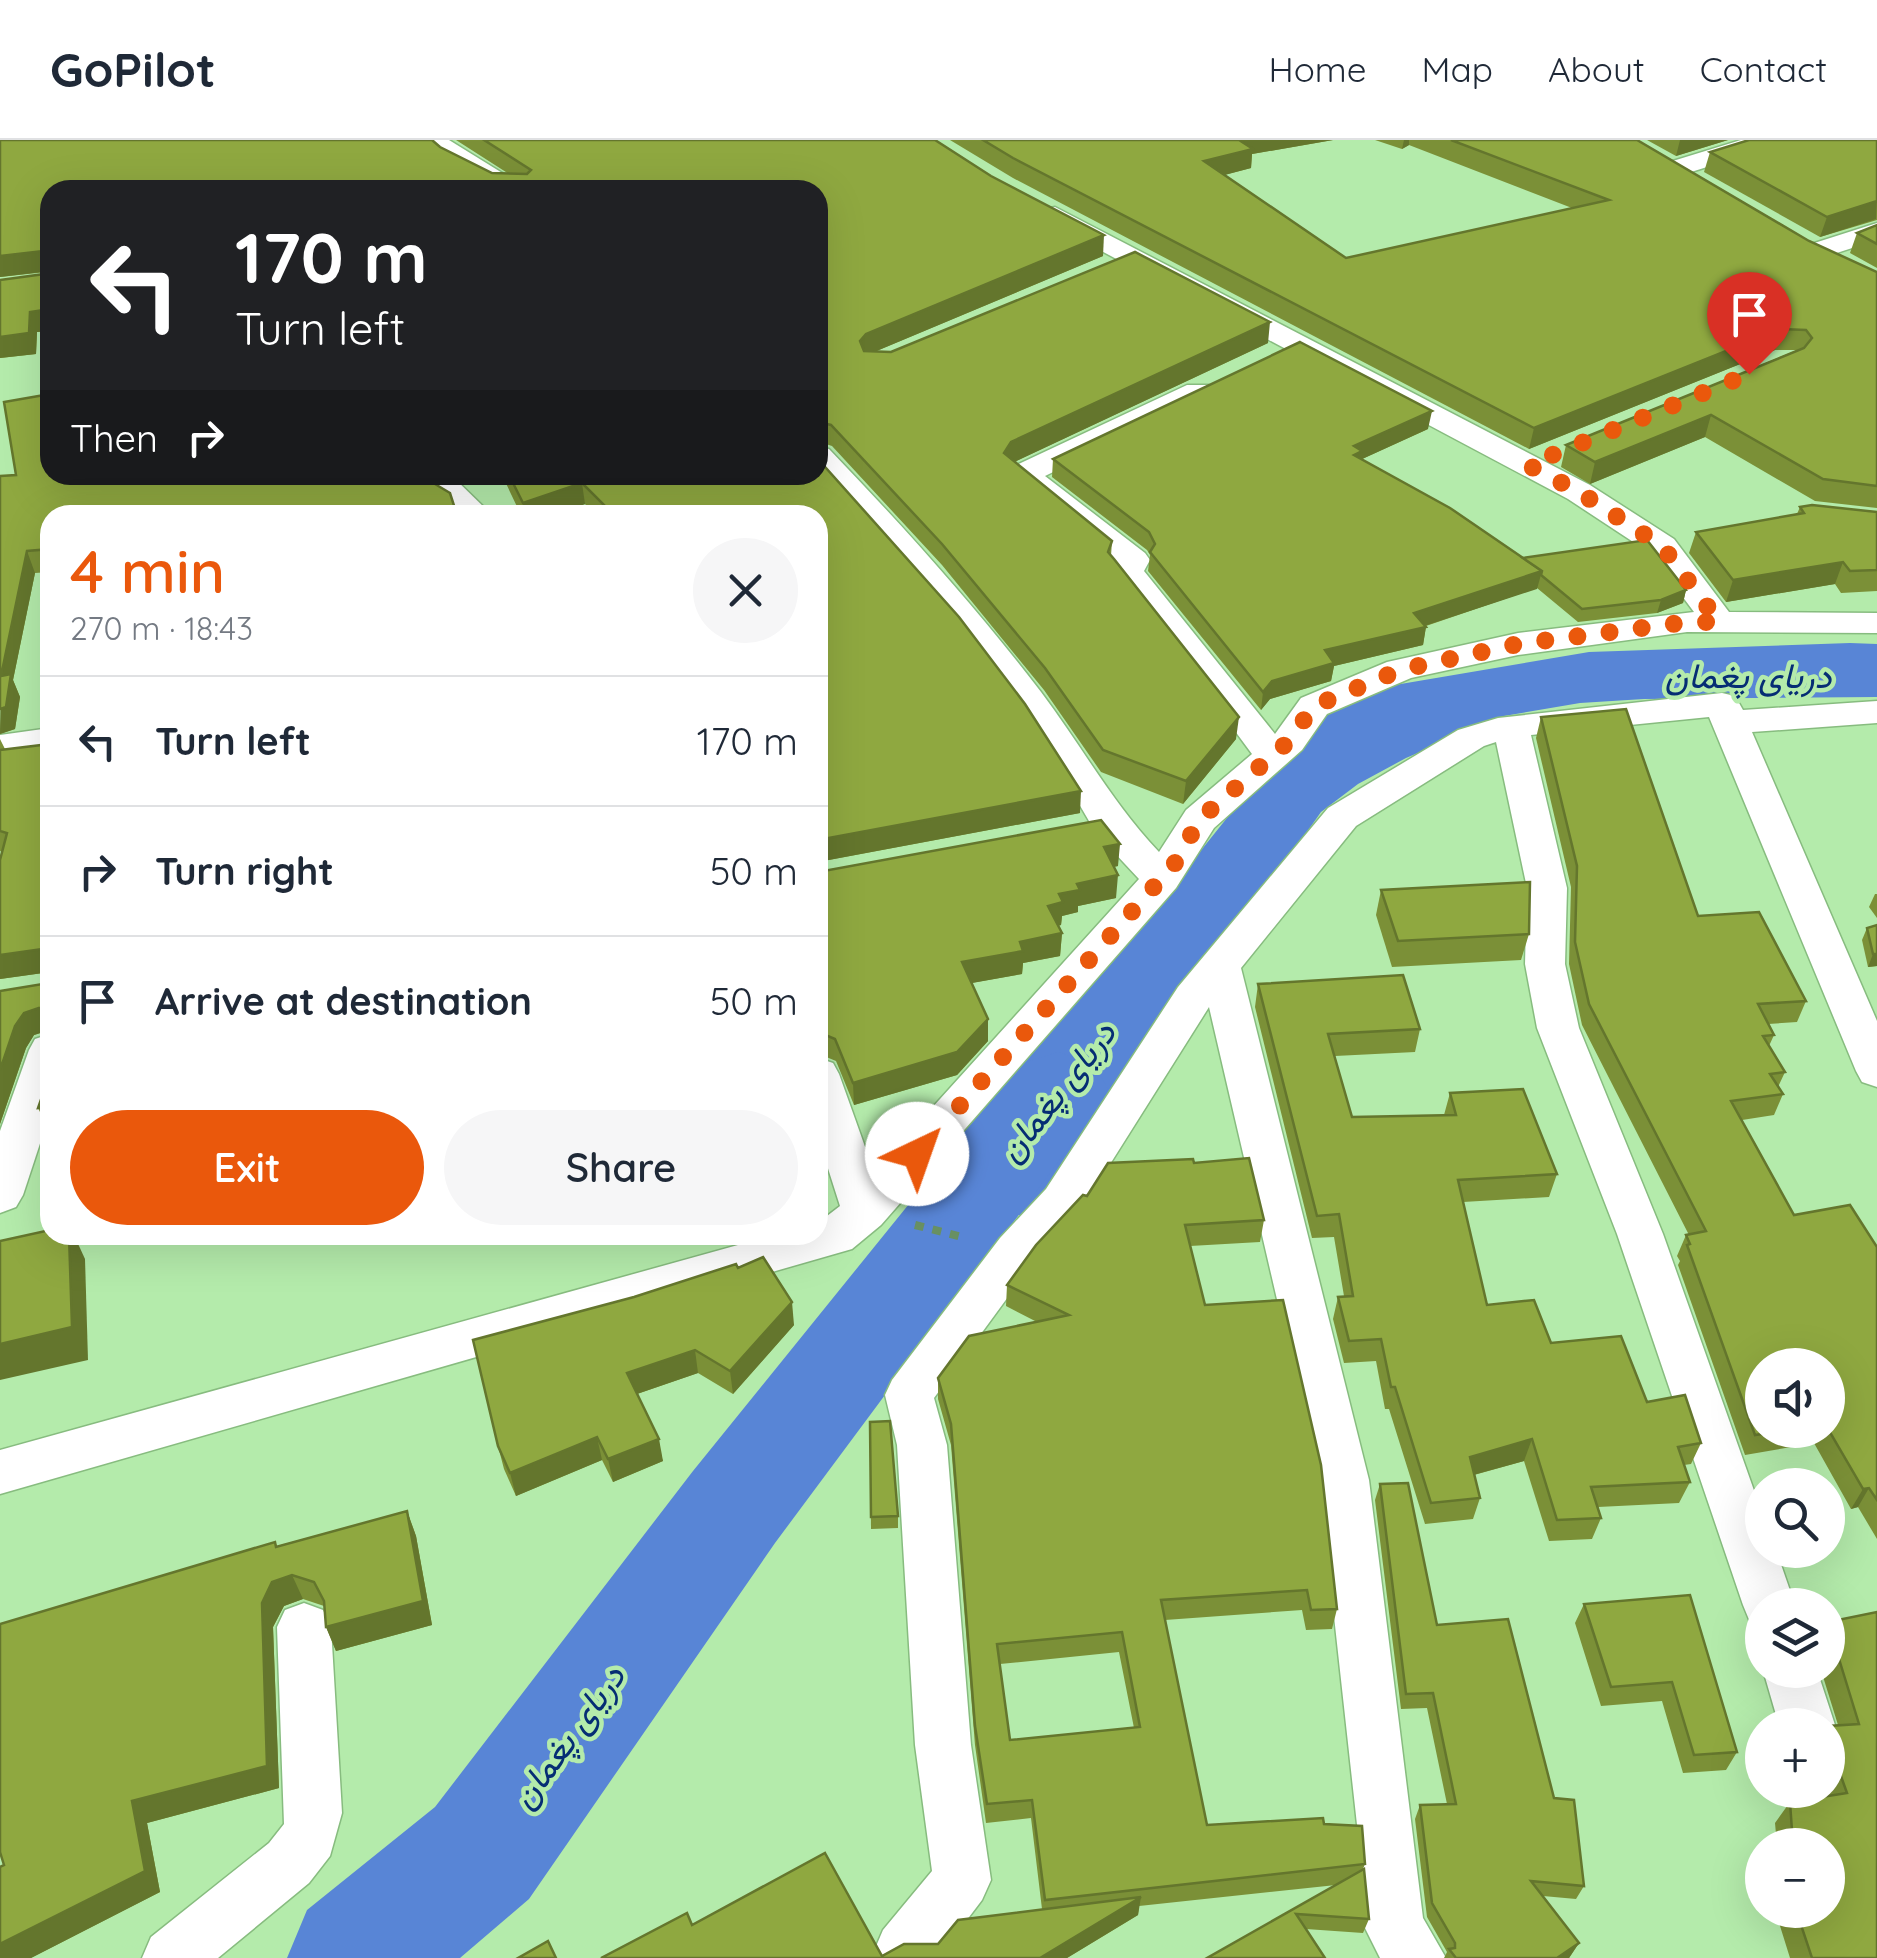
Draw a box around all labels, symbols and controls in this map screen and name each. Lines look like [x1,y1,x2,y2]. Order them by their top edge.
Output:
text: GoPilot [50,39,216,99]
text: Home [1269,47,1367,91]
text: Map [1422,47,1493,91]
text: About [1548,47,1645,91]
text: Contact [1700,47,1827,91]
text: 170 m [235,213,428,301]
icon: left [70,220,200,350]
pin [1707,272,1792,375]
icon: arrive [1722,287,1777,342]
text: Turn left [235,300,405,356]
icon: right [178,410,233,465]
text: Then [70,414,158,462]
text: 4 min [70,533,225,608]
button: close [693,538,798,643]
text: 270 m · 18:43 [70,608,253,648]
water label: دریای پغمان [1665,653,1833,700]
icon: left [70,714,125,769]
text: Turn left [155,717,311,765]
text: 170 m [697,717,798,765]
icon: right [70,844,125,899]
text: Turn right [155,847,334,895]
text: 50 m [710,847,798,895]
icon: arrive [70,974,125,1029]
text: Arrive at destination [155,977,532,1025]
text: 50 m [710,977,798,1025]
water label: دریای پغمان [987,1011,1128,1172]
position arrow [865,1102,969,1206]
button: Exit [70,1110,424,1225]
button: Share [444,1110,798,1225]
map controls [1745,1348,1845,1928]
button: sound [1745,1348,1845,1448]
button: search [1745,1468,1845,1568]
button: layers [1745,1588,1845,1688]
water label: دریای پغمان [500,1655,637,1818]
button: + [1745,1708,1845,1808]
button: − [1745,1828,1845,1928]

